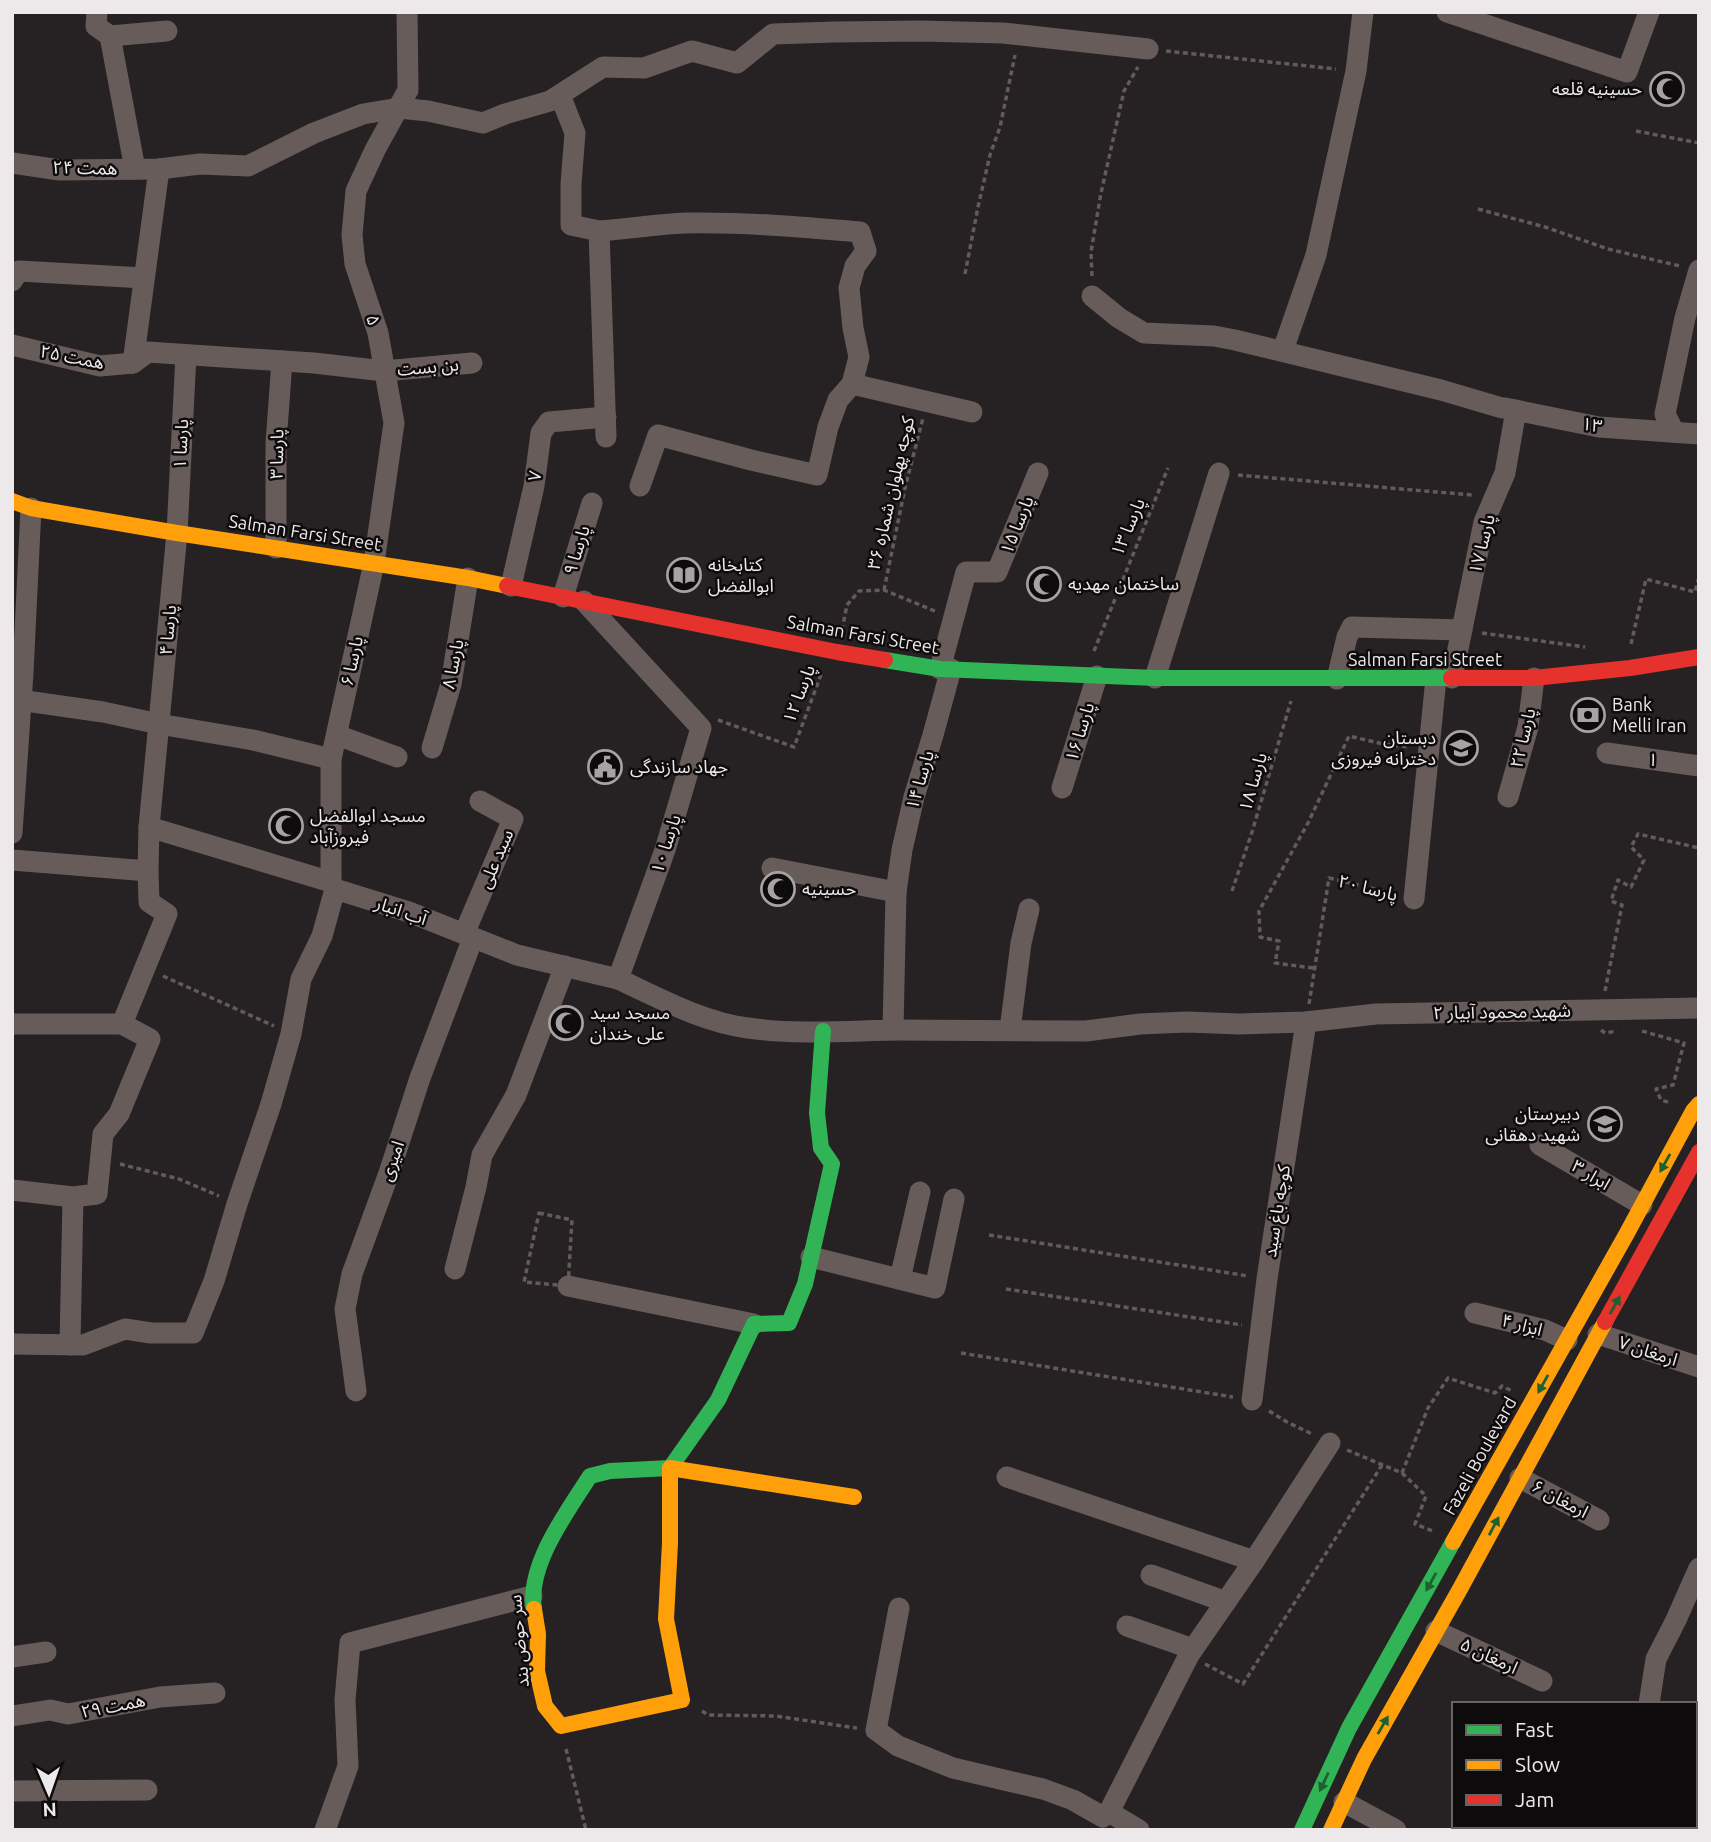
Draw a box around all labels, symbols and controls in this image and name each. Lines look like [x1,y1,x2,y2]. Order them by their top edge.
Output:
mosque icon: حسینیه قلعه [1648,70,1686,108]
place label: حسینیه قلعه [1552,78,1642,98]
street label: همت ۲۴ [52,156,118,178]
street label: ۵ [363,312,385,328]
street label: همت ۲۵ [38,340,106,372]
street label: بن بست [396,353,460,381]
street label: ۱۳ [1580,413,1604,435]
street label: کوچه پهلوان شماره ۳۶ [863,414,920,572]
street label: پارسا ۱ [169,418,193,470]
street label: پارسا ۳ [266,429,289,479]
street label: ۷ [523,469,545,482]
street label: پارسا ۱۵ [995,493,1039,557]
street label: پارسا ۱۳ [1106,495,1150,559]
street label: Salman Farsi Street [228,510,383,554]
street label: پارسا ۱۷ [1464,512,1500,576]
street label: پارسا ۹ [559,523,595,577]
place label: کتابخانه ابوالفضل [708,554,774,597]
library icon: کتابخانه ابوالفضل [665,556,703,594]
mosque icon: ساختمان مهدیه [1025,565,1063,603]
place label: ساختمان مهدیه [1068,573,1179,595]
street label: پارسا ۴ [155,604,181,656]
street label: Salman Farsi Street [786,611,941,657]
street label: پارسا ۶ [336,634,368,688]
street label: پارسا ۸ [437,637,469,691]
street label: Salman Farsi Street [1348,649,1502,669]
street label: پارسا ۱۲ [778,662,820,726]
place label: Bank Melli Iran [1612,694,1686,735]
bank icon: Bank Melli Iran [1569,696,1607,734]
street label: پارسا ۱۶ [1061,700,1100,764]
street label: پارسا ۲۲ [1505,706,1541,770]
place label: دبستان دخترانه فیروزی [1331,727,1436,770]
school or university icon: دبستان دخترانه فیروزی [1442,729,1480,767]
public building icon: جهاد سازندگی [586,748,624,786]
street label: پارسا ۱۴ [901,748,939,812]
street label: ۱ [1647,748,1660,770]
street label: پارسا ۱۸ [1234,750,1272,814]
place label: جهاد سازندگی [630,756,728,778]
place label: مسجد ابوالفضل فیروزآباد [310,805,426,848]
mosque icon: مسجد ابوالفضل فیروزآباد [267,807,305,845]
street label: پارسا ۱۰ [646,812,686,876]
street label: سید علی [474,826,518,892]
mosque icon: حسینیه [759,870,797,908]
street label: پارسا ۲۰ [1336,870,1400,906]
place label: حسینیه [802,878,856,898]
street label: آب انبار [371,892,431,930]
street label: شهید محمود آبیار ۲ [1433,1000,1571,1024]
place label: مسجد سید علی خندان [590,1002,670,1045]
mosque icon: مسجد سید علی خندان [547,1004,585,1042]
place label: دبیرستان شهید دهقانی [1485,1103,1580,1146]
school or university icon: دبیرستان شهید دهقانی [1586,1105,1624,1143]
street label: امیری [375,1138,409,1184]
one-way arrow [1659,1154,1671,1173]
street label: ابرار ۳ [1568,1155,1614,1195]
street label: کوچه باغ سید [1259,1163,1298,1259]
one-way arrow [1608,1294,1620,1314]
street label: ابزار ۴ [1499,1309,1545,1341]
street label: ارمغان ۷ [1616,1331,1680,1371]
one-way arrow [1537,1374,1549,1393]
street label: Fazeli Boulevard [1438,1393,1520,1518]
street label: ارمغان ۶ [1528,1475,1592,1523]
one-way arrow [1488,1516,1500,1536]
one-way arrow [1425,1572,1437,1592]
street label: سر حوض بند [504,1594,534,1688]
street label: ارمغان ۵ [1457,1633,1521,1679]
street label: همت ۲۹ [79,1689,147,1721]
legend [1452,1702,1697,1828]
one-way arrow [1377,1715,1389,1734]
text: Fast [1515,1717,1553,1741]
text: Slow [1515,1752,1560,1776]
north arrow [14,1758,84,1828]
one-way arrow [1318,1772,1329,1792]
text: Jam [1515,1787,1554,1811]
text: N [42,1799,57,1821]

